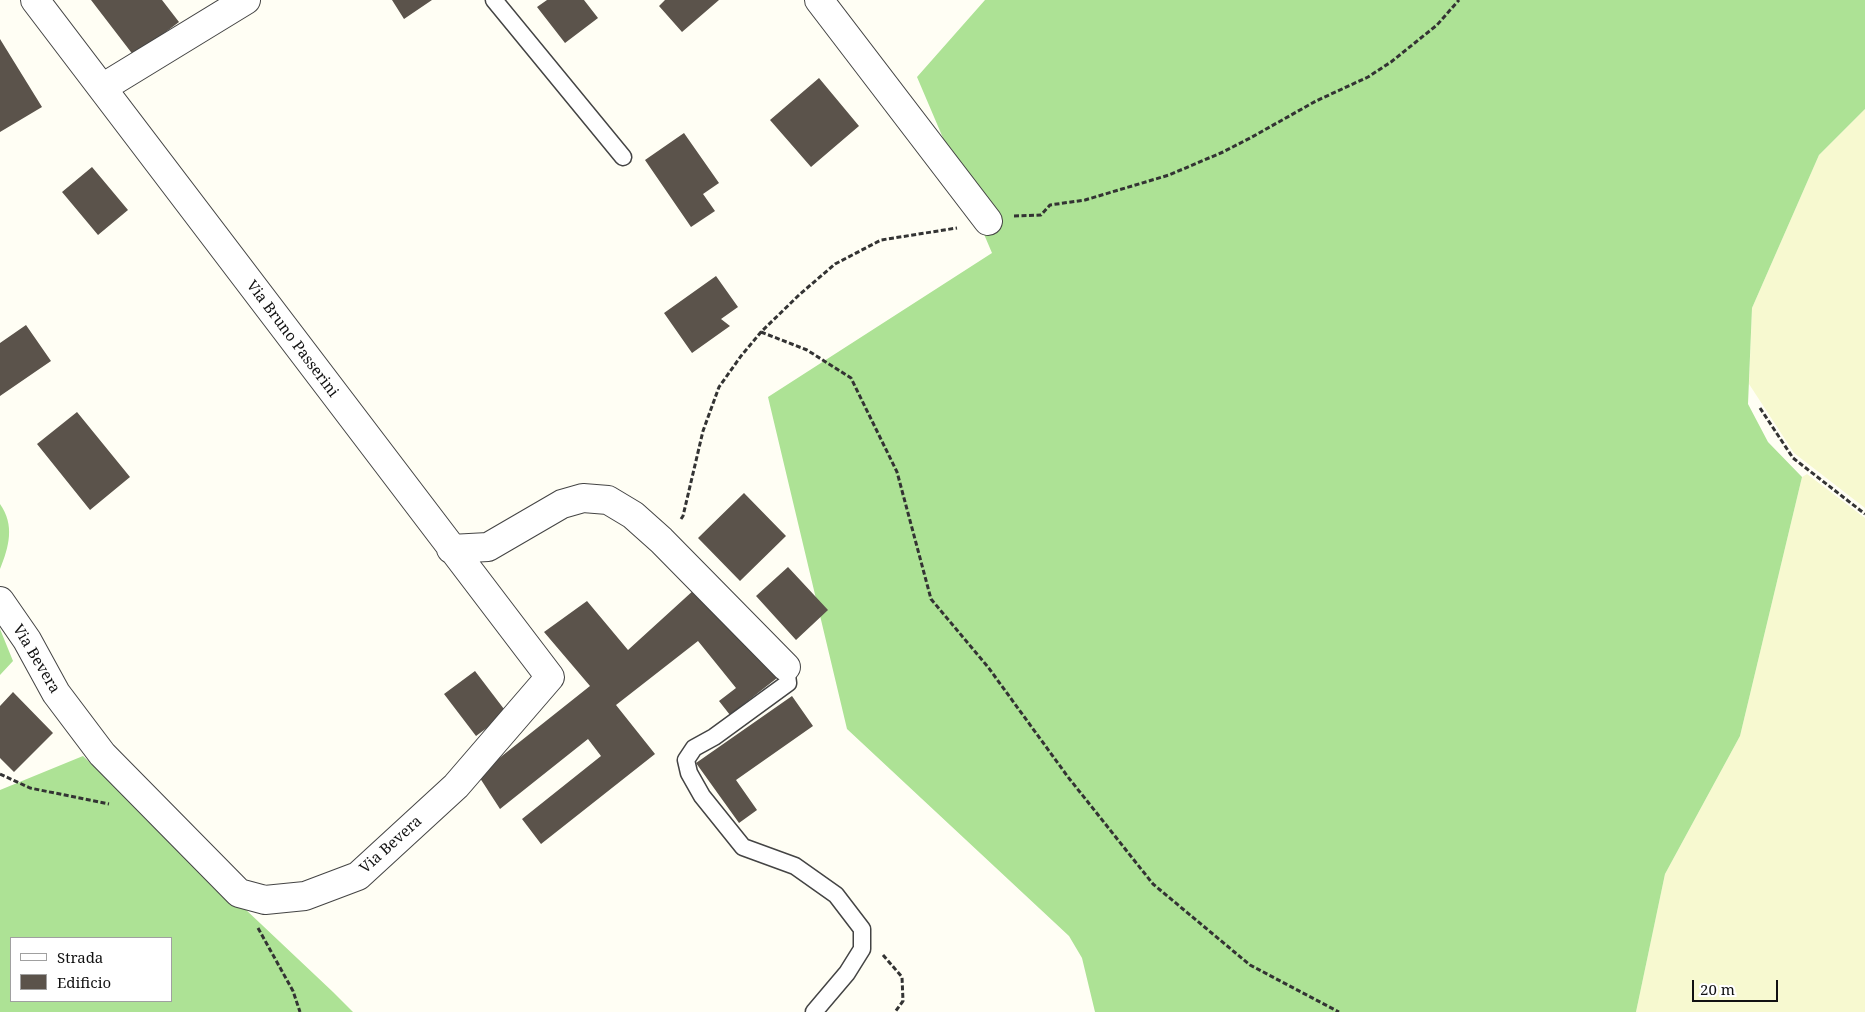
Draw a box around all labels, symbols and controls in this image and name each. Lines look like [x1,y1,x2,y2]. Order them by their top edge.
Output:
street label: Via Bruno Passerini [242,277,342,401]
street label: Via Bevera [8,621,64,697]
street label: Via Bevera [356,813,426,877]
legend [10,937,172,1002]
text: Strada [57,947,103,967]
scale bar [1695,970,1781,1002]
text: Edificio [57,972,111,992]
text: 20 m [1700,979,1735,999]

